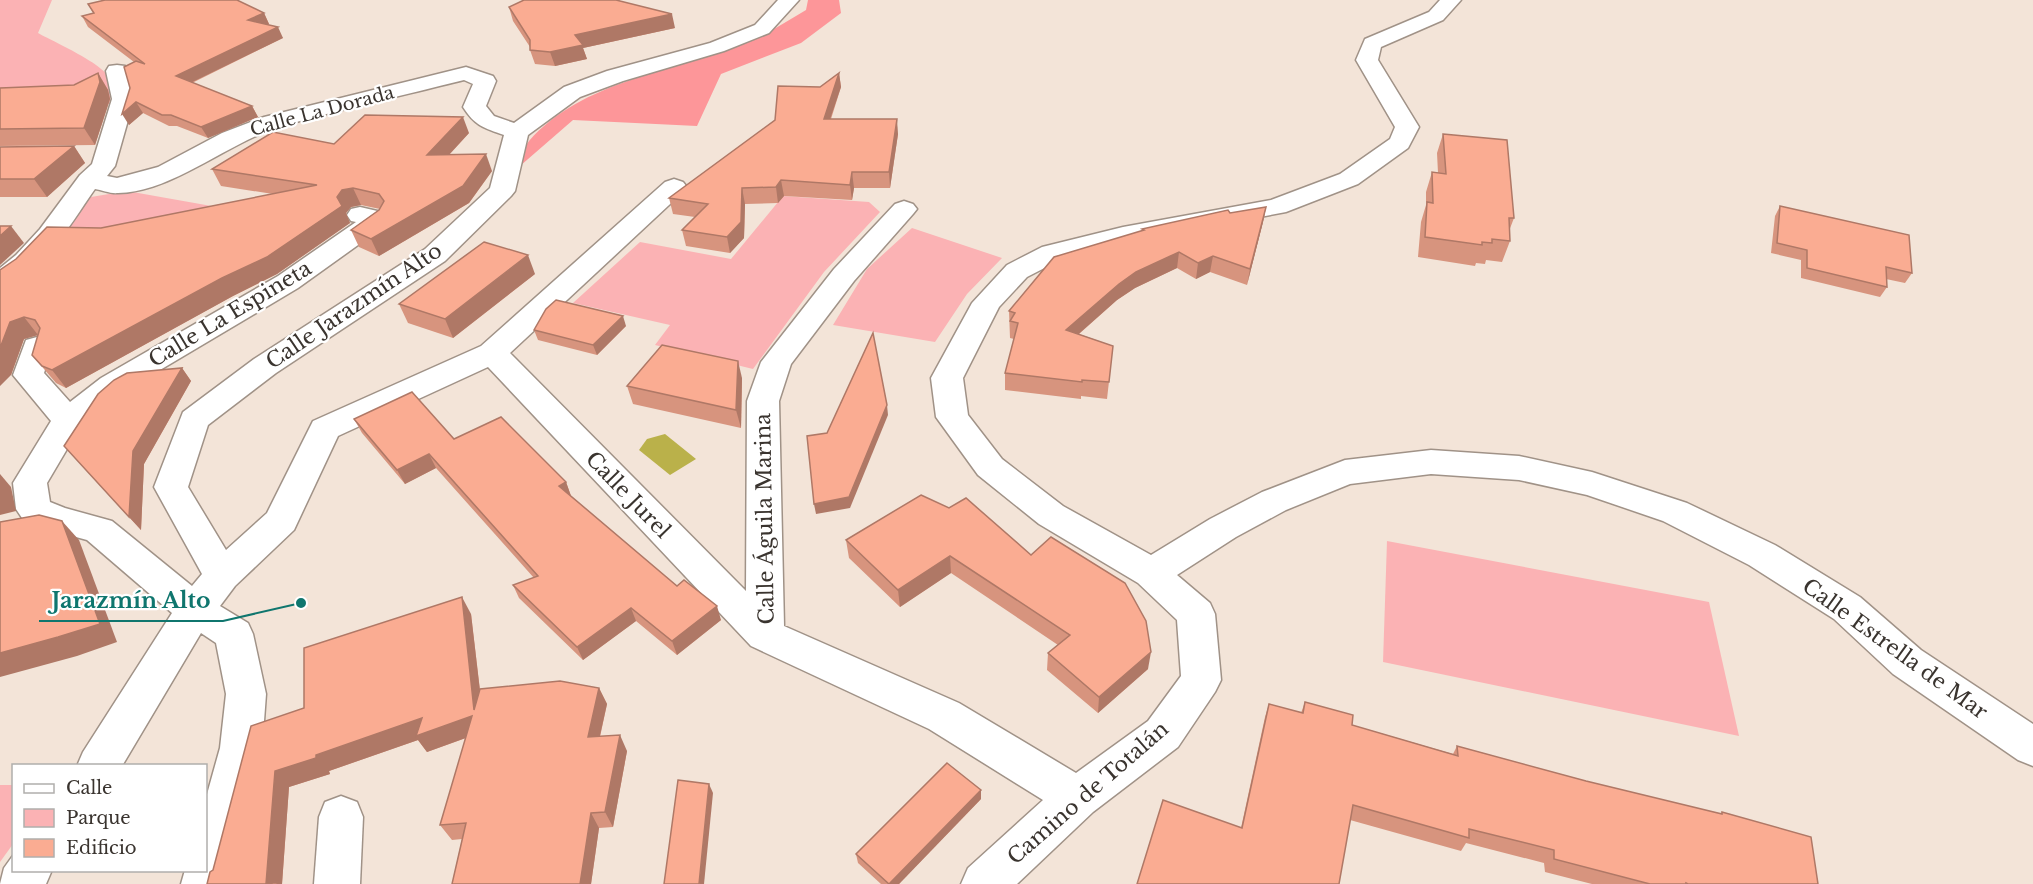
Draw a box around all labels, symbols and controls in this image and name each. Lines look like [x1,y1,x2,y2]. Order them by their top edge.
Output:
street label: Calle La Dorada [248,81,396,141]
street label: Calle Jarazmín Alto [261,237,447,375]
street label: Calle La Espineta [144,255,316,373]
street label: Calle Águila Marina [750,413,780,625]
street label: Calle Jurel [580,446,676,544]
street label: Calle Estrella de Mar [1797,573,1993,725]
callout: Jarazmín Alto [39,581,223,621]
text: Jarazmín Alto [48,587,210,614]
street label: Camino de Totalán [1002,716,1174,870]
legend [12,764,207,872]
text: Calle [66,777,112,799]
text: Parque [66,807,131,829]
text: Edificio [66,837,137,859]

